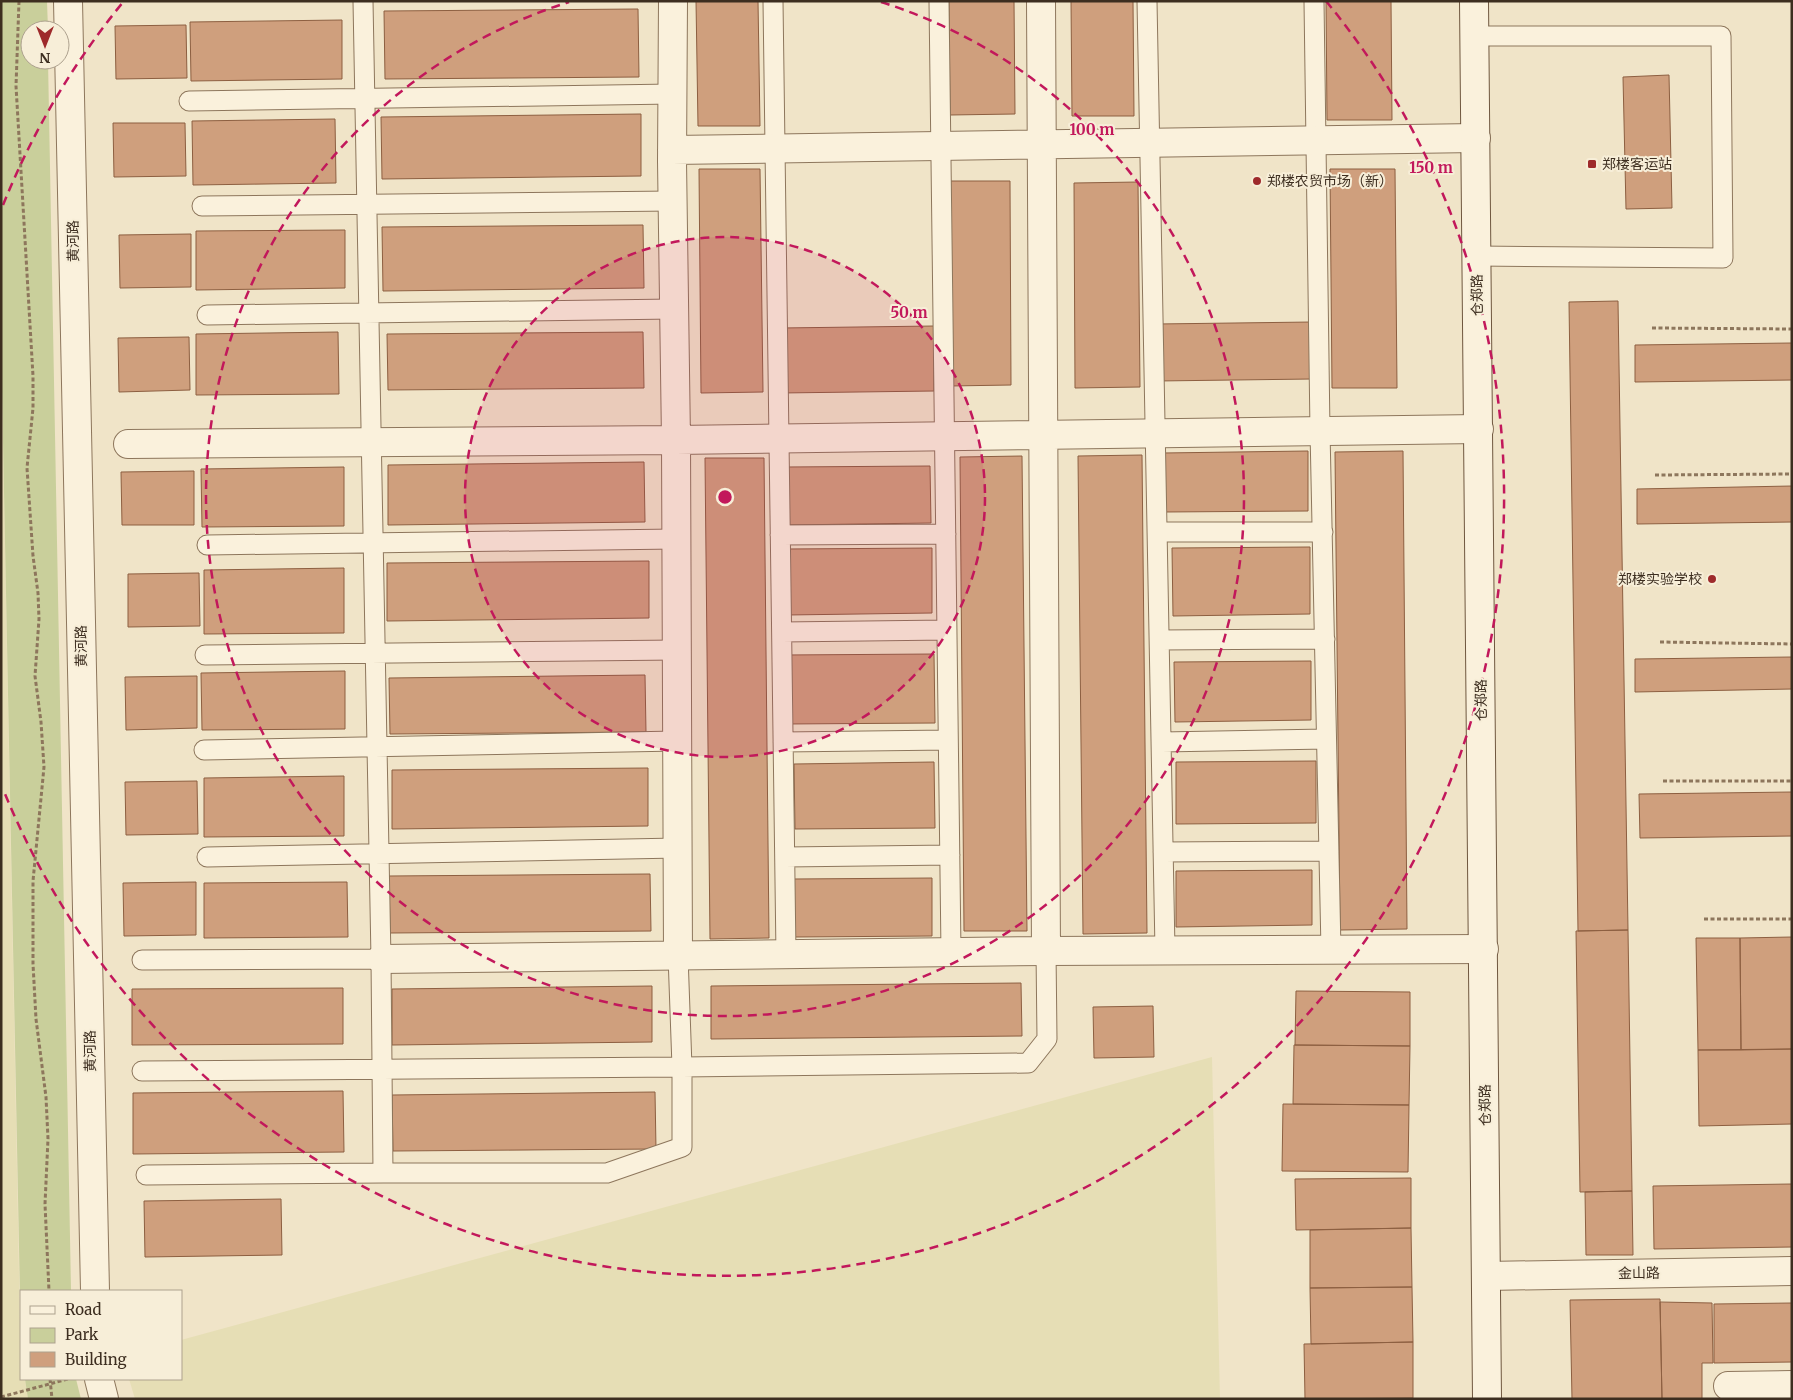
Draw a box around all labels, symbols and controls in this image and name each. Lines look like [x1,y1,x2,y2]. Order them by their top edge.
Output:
north arrow [20,20,70,70]
text: N [39,49,51,67]
text: 100 m [1070,120,1114,139]
place label: 郑楼客运站 [1602,155,1672,173]
text: 150 m [1409,158,1453,177]
marker: 郑楼客运站 [1586,158,1598,170]
place label: 郑楼农贸市场（新） [1267,172,1393,190]
marker: 郑楼农贸市场（新） [1251,175,1263,187]
street label: 黄河路 [64,220,82,262]
street label: 仓郑路 [1468,274,1486,316]
text: 50 m [890,303,928,322]
centre of rings [716,488,734,506]
place label: 郑楼实验学校 [1618,570,1702,588]
marker: 郑楼实验学校 [1706,573,1718,585]
street label: 黄河路 [72,625,90,667]
street label: 仓郑路 [1472,679,1490,721]
street label: 黄河路 [81,1030,99,1072]
street label: 仓郑路 [1476,1084,1494,1126]
street label: 金山路 [1618,1264,1660,1282]
legend [20,1290,182,1380]
text: Road [65,1300,101,1319]
text: Park [65,1325,99,1344]
text: Building [65,1350,127,1369]

